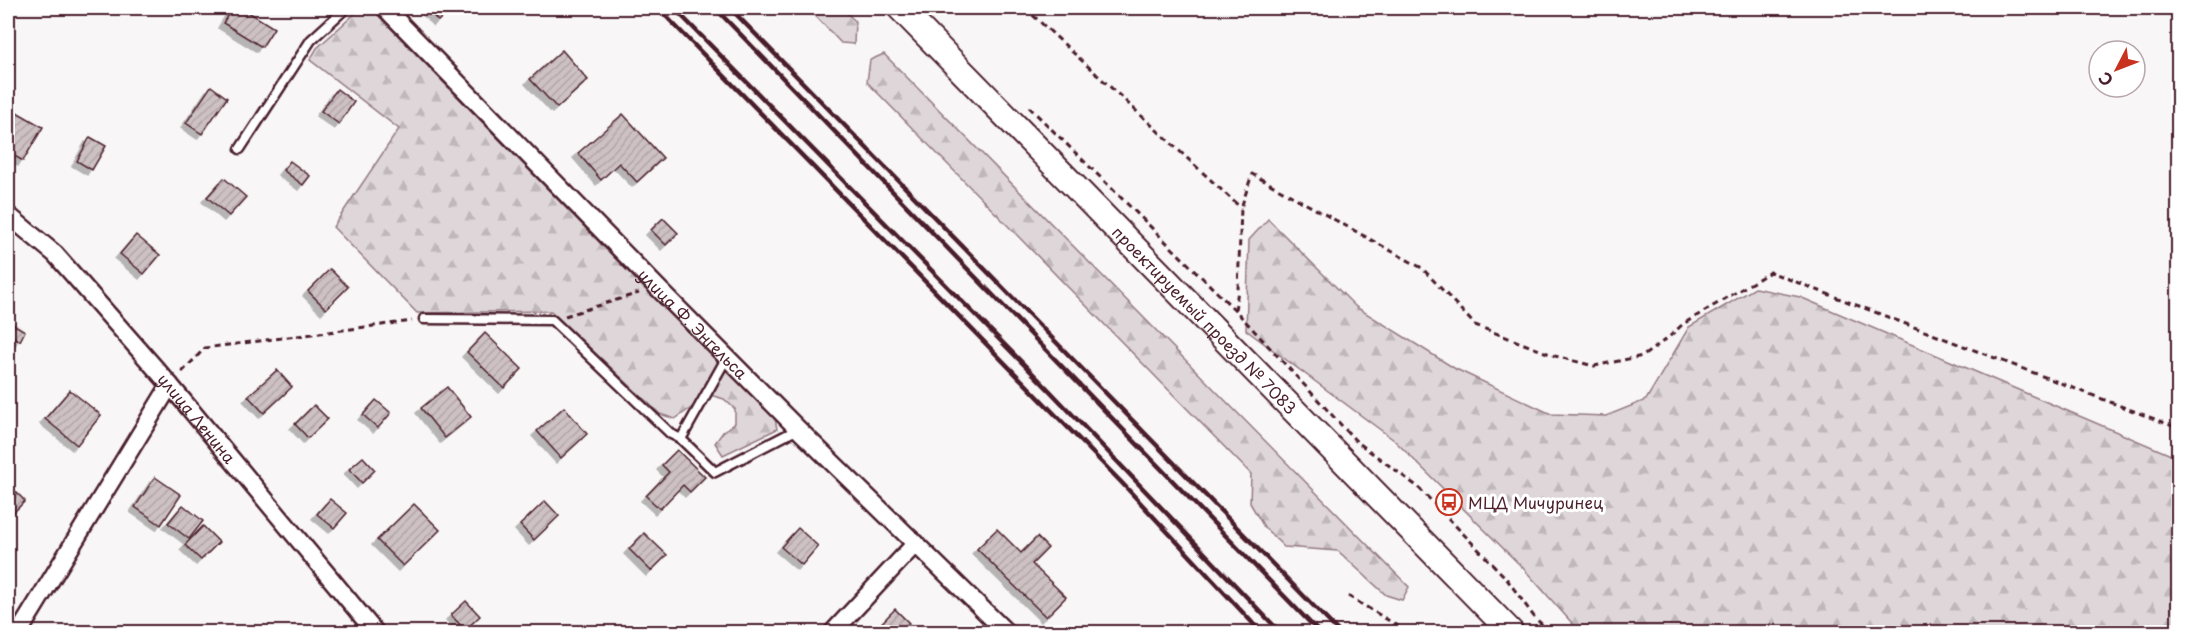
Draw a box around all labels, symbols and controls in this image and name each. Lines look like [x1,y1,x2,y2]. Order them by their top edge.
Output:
north arrow [2087,39,2147,99]
text: С [2092,67,2118,92]
street label: проектируемый проезд № 7083 [1107,220,1303,419]
street label: улица Ф. Энгельса [633,263,754,384]
street label: улица Ленина [152,367,242,468]
bus stop icon: МЦД Мичуринец [1434,487,1464,517]
place label: МЦД Мичуринец [1468,490,1603,514]

